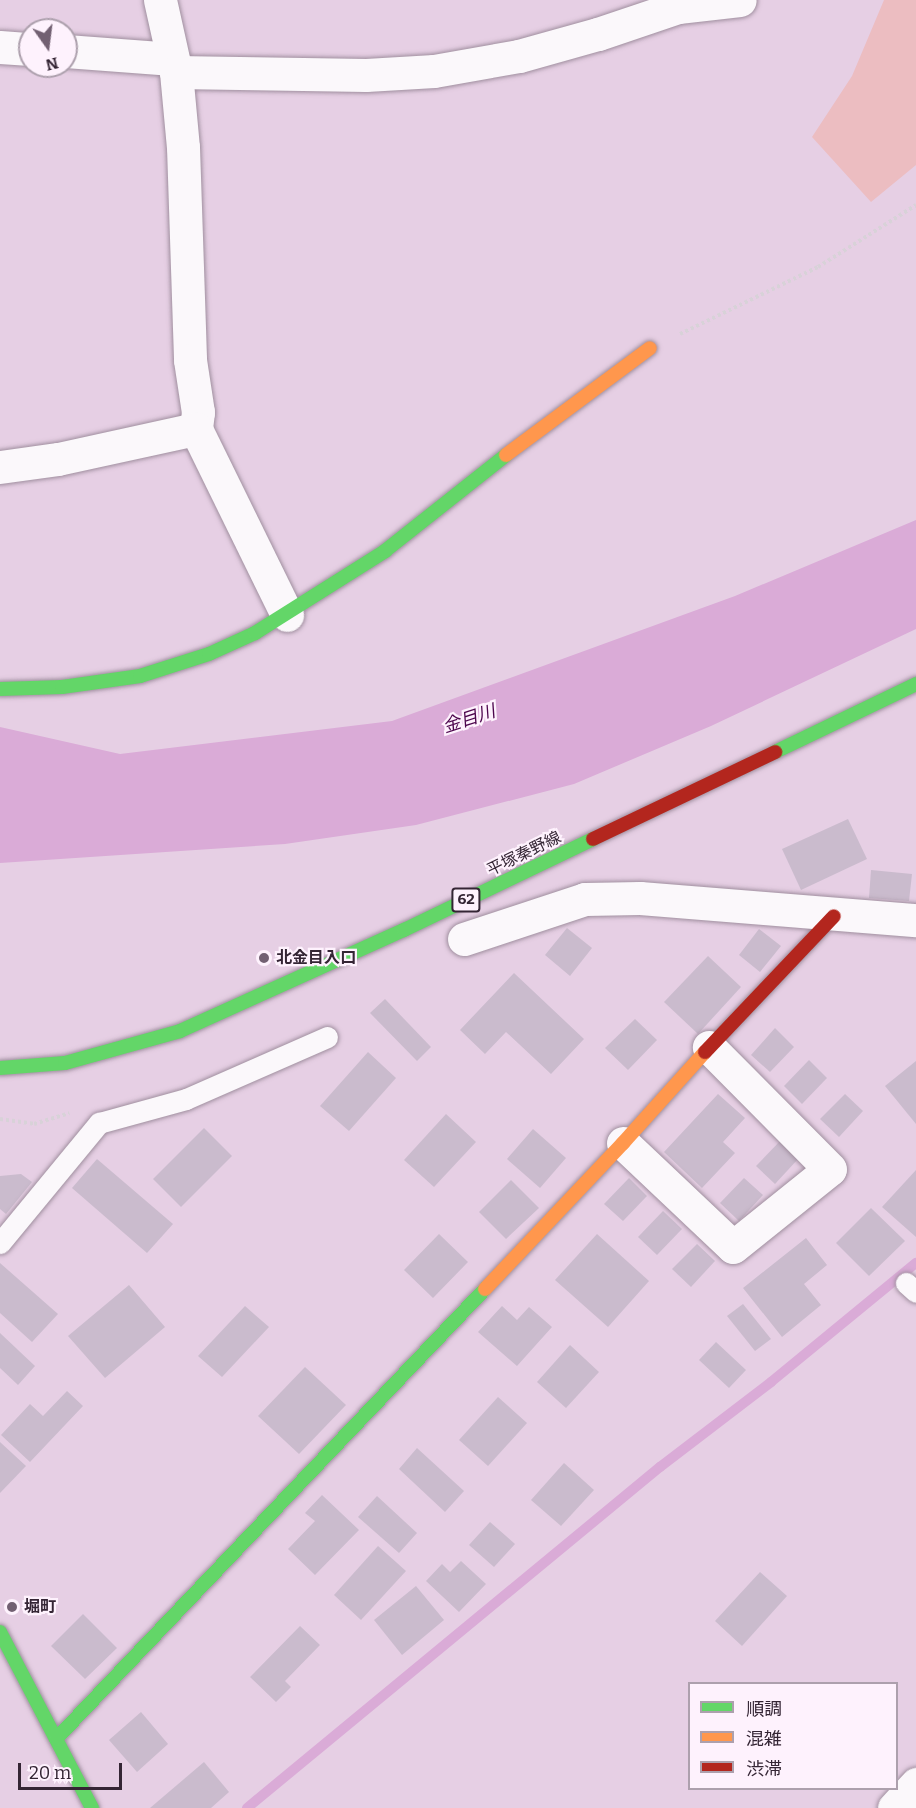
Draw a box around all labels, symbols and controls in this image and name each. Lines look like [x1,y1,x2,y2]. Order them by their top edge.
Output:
north arrow [18,18,78,78]
text: N [44,53,60,75]
water label: 金目川 [440,700,498,738]
street label: 平塚秦野線 [484,828,564,880]
road number: 62 [451,888,481,912]
place label: 北金目入口 [276,948,356,968]
marker: 北金目入口 [257,951,271,965]
place label: 堀町 [24,1597,56,1617]
marker: 堀町 [5,1600,19,1614]
legend [688,1682,898,1790]
text: 順調 [746,1698,782,1720]
text: 混雑 [746,1728,782,1750]
scale bar [21,1751,124,1789]
text: 渋滞 [746,1758,782,1780]
text: 20 m [29,1762,71,1784]

